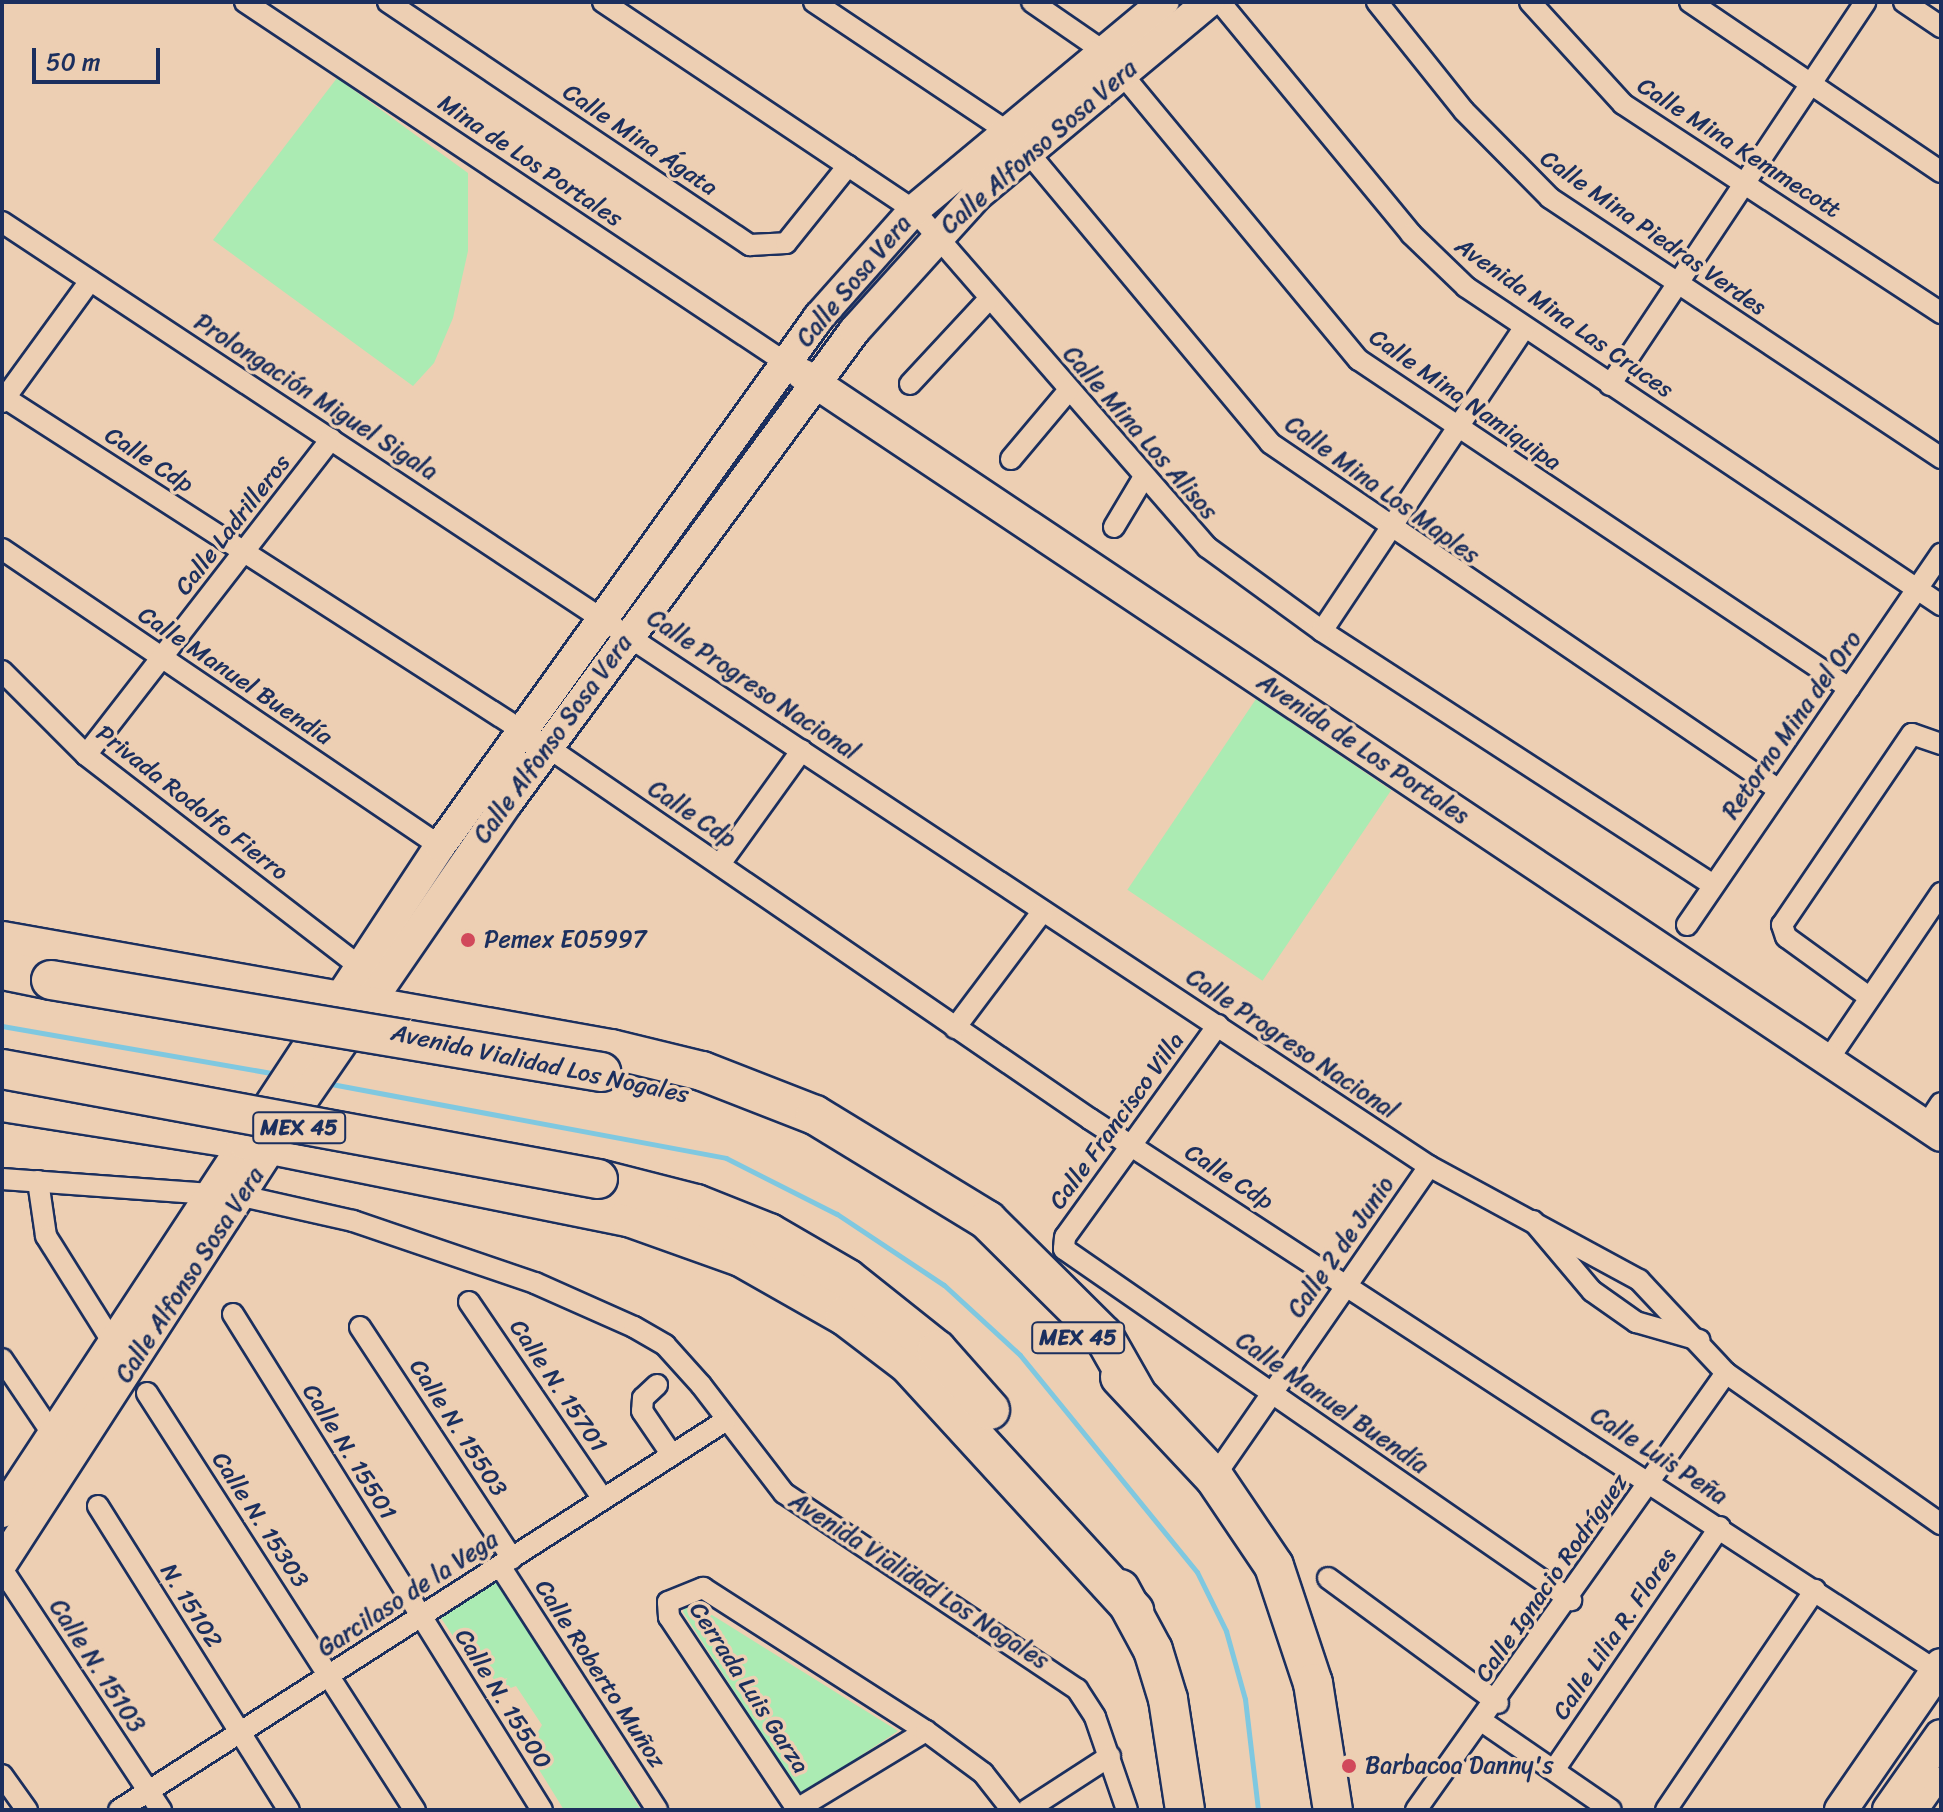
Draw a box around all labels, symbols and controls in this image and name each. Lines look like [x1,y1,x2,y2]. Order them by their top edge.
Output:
scale bar [36,32,164,82]
text: 50 m [46,41,101,83]
street label: Calle Alfonso Sosa Vera [935,54,1143,240]
street label: Calle Mina Kemmecott [1632,72,1846,224]
street label: Calle Mina Ágata [558,78,722,202]
street label: Mina de Los Portales [432,88,628,234]
street label: Calle Mina Piedras Verdes [1534,144,1772,322]
street label: Calle Sosa Vera [791,210,917,352]
street label: Avenida Mina Las Cruces [1449,232,1679,404]
street label: Prolongación Miguel Sigala [189,308,443,486]
street label: Calle Mina Namiquipa [1364,323,1566,477]
street label: Calle Mina Los Alisos [1057,341,1223,525]
street label: Calle Mina Los Maples [1280,411,1484,569]
street label: Calle Cdp [99,421,199,499]
street label: Calle Ladrilleros [170,450,296,600]
street label: Calle Manuel Buendía [133,601,337,751]
street label: Calle Progreso Nacional [641,603,865,767]
street label: Retorno Mina del Oro [1716,625,1868,825]
street label: Calle Alfonso Sosa Vera [468,629,638,849]
street label: Avenida de Los Portales [1251,667,1475,831]
street label: Privada Rodolfo Fierro [90,719,294,887]
street label: Calle Cdp [643,774,741,854]
place label: Pemex E05997 [484,926,647,954]
marker: Pemex E05997 [459,931,477,949]
street label: Calle Progreso Nacional [1180,962,1404,1126]
street label: Avenida Vialidad Los Nogales [390,1019,690,1109]
street label: Calle Francisco Villa [1043,1026,1191,1216]
road number: MEX 45 [251,1110,347,1146]
street label: Calle Cdp [1179,1138,1279,1216]
street label: Calle Alfonso Sosa Vera [110,1162,270,1388]
street label: Calle 2 de Junio [1282,1171,1400,1323]
street label: Calle N. 15701 [503,1314,613,1458]
road number: MEX 45 [1030,1320,1126,1356]
street label: Calle Manuel Buendía [1231,1326,1433,1480]
street label: Calle N. 15503 [403,1354,513,1502]
street label: Calle N. 15501 [296,1379,402,1525]
street label: Calle Luis Peña [1584,1401,1734,1511]
street label: Calle N. 15303 [205,1447,315,1593]
street label: Calle Ignacio Rodríguez [1470,1469,1634,1687]
street label: Avenida Vialidad Los Nogales [785,1487,1053,1675]
street label: Garcilaso de la Vega [313,1525,503,1663]
street label: Calle Lilia R. Flores [1547,1543,1683,1725]
street label: N. 15102 [154,1558,228,1654]
street label: Calle Roberto Muñoz [529,1575,671,1773]
street label: Calle N. 15103 [43,1594,151,1738]
street label: Cerrada Luis Garza [683,1597,815,1779]
street label: Calle N. 15500 [449,1624,557,1774]
place label: Barbacoa Danny's [1365,1752,1554,1780]
marker: Barbacoa Danny's [1340,1757,1358,1775]

